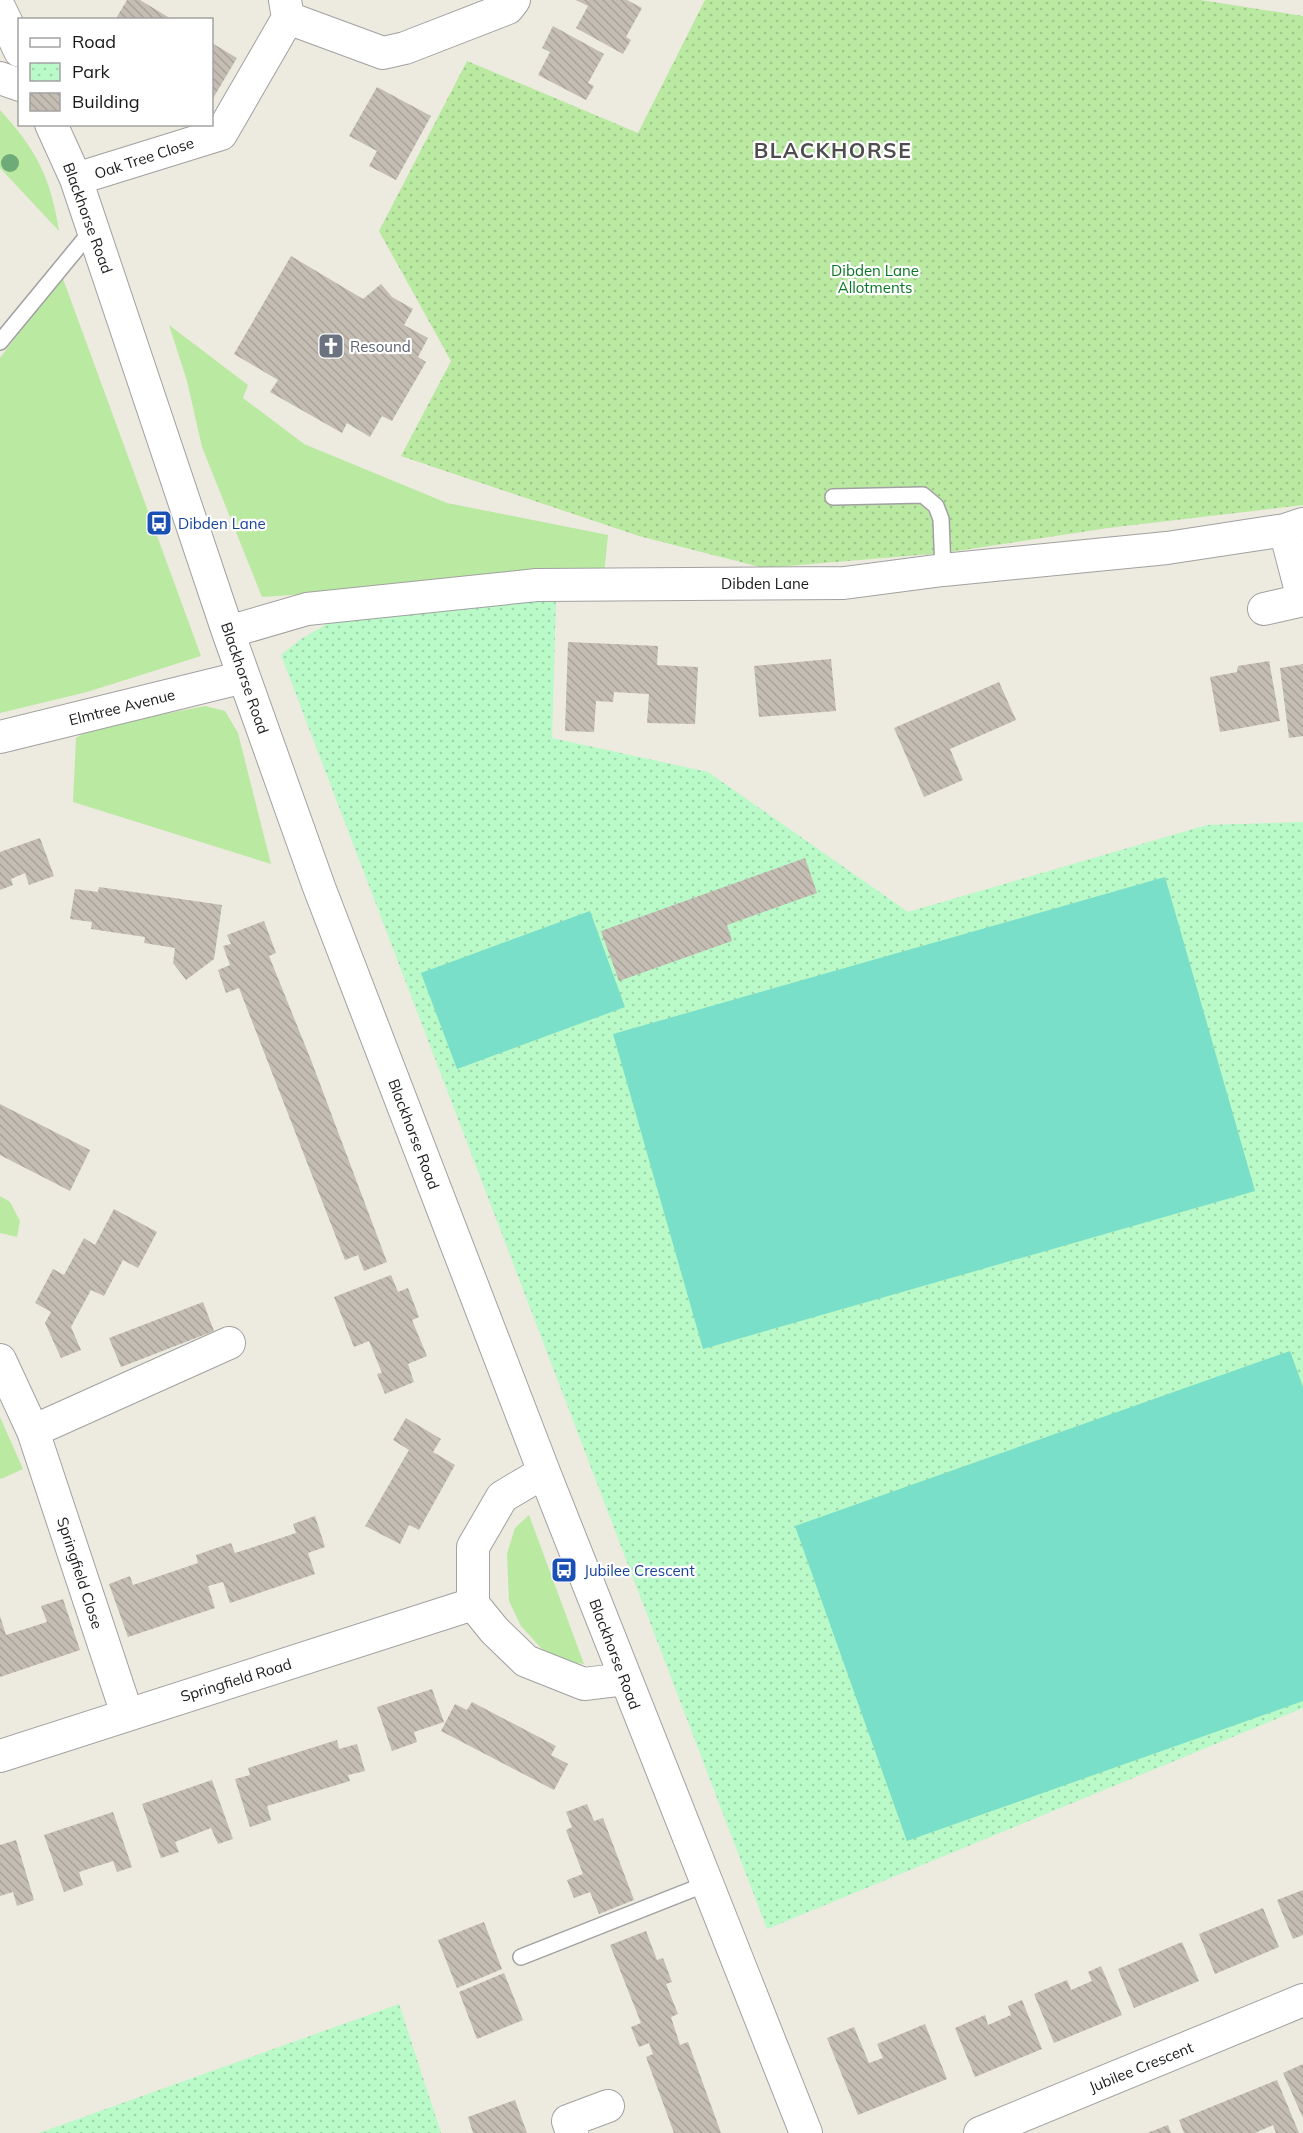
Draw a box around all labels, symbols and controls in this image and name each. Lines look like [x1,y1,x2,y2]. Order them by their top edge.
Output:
legend [18,18,213,126]
text: Road [72,30,116,53]
text: Park [72,60,111,83]
text: Building [72,90,140,113]
street label: Oak Tree Close [92,133,196,183]
district label: BLACKHORSE [754,137,912,163]
street label: Blackhorse Road [59,160,117,276]
park label: Dibden Lane Allotments [831,261,919,297]
church icon: Resound [316,331,346,361]
place label: Resound [350,337,411,356]
bus stop icon: Dibden Lane [144,508,174,538]
place label: Dibden Lane [178,514,266,533]
street label: Dibden Lane [721,574,809,593]
street label: Blackhorse Road [217,620,273,736]
street label: Elmtree Avenue [67,685,177,729]
street label: Blackhorse Road [384,1076,444,1192]
street label: Springfield Close [53,1515,107,1631]
bus stop icon: Jubilee Crescent [549,1555,579,1585]
place label: Jubilee Crescent [584,1561,695,1580]
street label: Blackhorse Road [585,1596,645,1712]
street label: Springfield Road [178,1654,294,1706]
street label: Jubilee Crescent [1086,2037,1196,2097]

